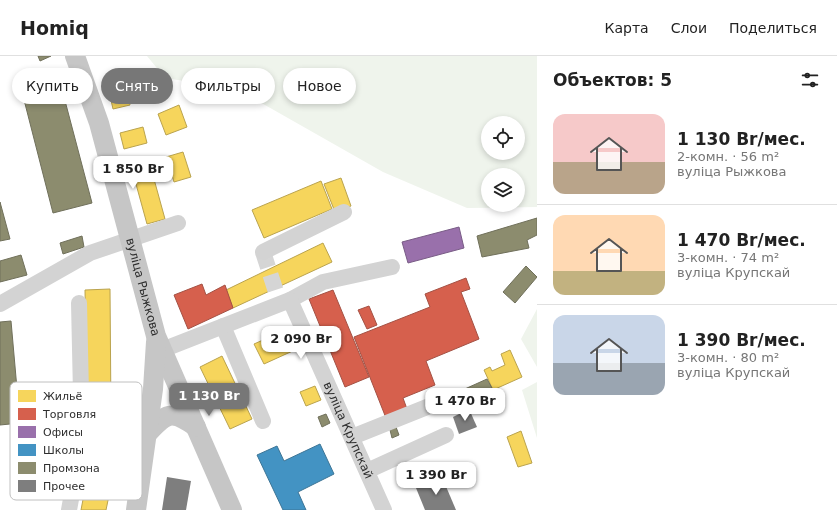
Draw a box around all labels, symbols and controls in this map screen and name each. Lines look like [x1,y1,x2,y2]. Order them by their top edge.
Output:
text: Homiq [20,17,89,39]
text: Карта [605,20,649,36]
text: Слои [671,20,707,36]
text: Поделиться [729,20,817,36]
chip: Купить [12,68,93,104]
chip: Снять [101,68,173,104]
chip: Фильтры [181,68,275,104]
chip: Новое [283,68,356,104]
icon: filters [799,69,821,91]
text: Объектов: 5 [553,70,672,90]
map controls [481,116,525,212]
button: locate [481,116,525,160]
text: 1 130 Br/мес. [677,129,806,149]
icon: home [585,130,633,178]
text: 2-комн. · 56 m² [677,149,779,164]
pin: 1 850 Br [92,156,174,190]
text: 1 850 Br [102,161,164,176]
text: вуліца Рыжкова [677,164,786,179]
button: layers [481,168,525,212]
text: 1 470 Br/мес. [677,230,806,250]
icon: home [585,231,633,279]
street label: вуліца Рыжкова [123,236,163,338]
text: 3-комн. · 74 m² [677,250,779,265]
text: вуліца Крупскай [677,265,790,280]
pin: 2 090 Br [260,326,342,360]
text: 1 390 Br/мес. [677,330,806,350]
text: 2 090 Br [270,331,332,346]
icon: home [585,331,633,379]
text: 3-комн. · 80 m² [677,350,779,365]
text: вуліца Крупскай [677,365,790,380]
street label: вуліца Крупскай [320,379,376,481]
legend [10,382,142,500]
pin: 1 130 Br [168,383,250,417]
text: 1 130 Br [178,388,240,403]
pin: 1 470 Br [424,388,506,422]
text: Жильё [43,390,83,403]
text: 1 470 Br [434,393,496,408]
text: Торговля [42,408,96,421]
text: Офисы [43,426,83,439]
text: Школы [43,444,84,457]
text: Промзона [43,462,100,475]
pin: 1 390 Br [395,462,477,496]
text: 1 390 Br [405,467,467,482]
text: Прочее [43,480,85,493]

